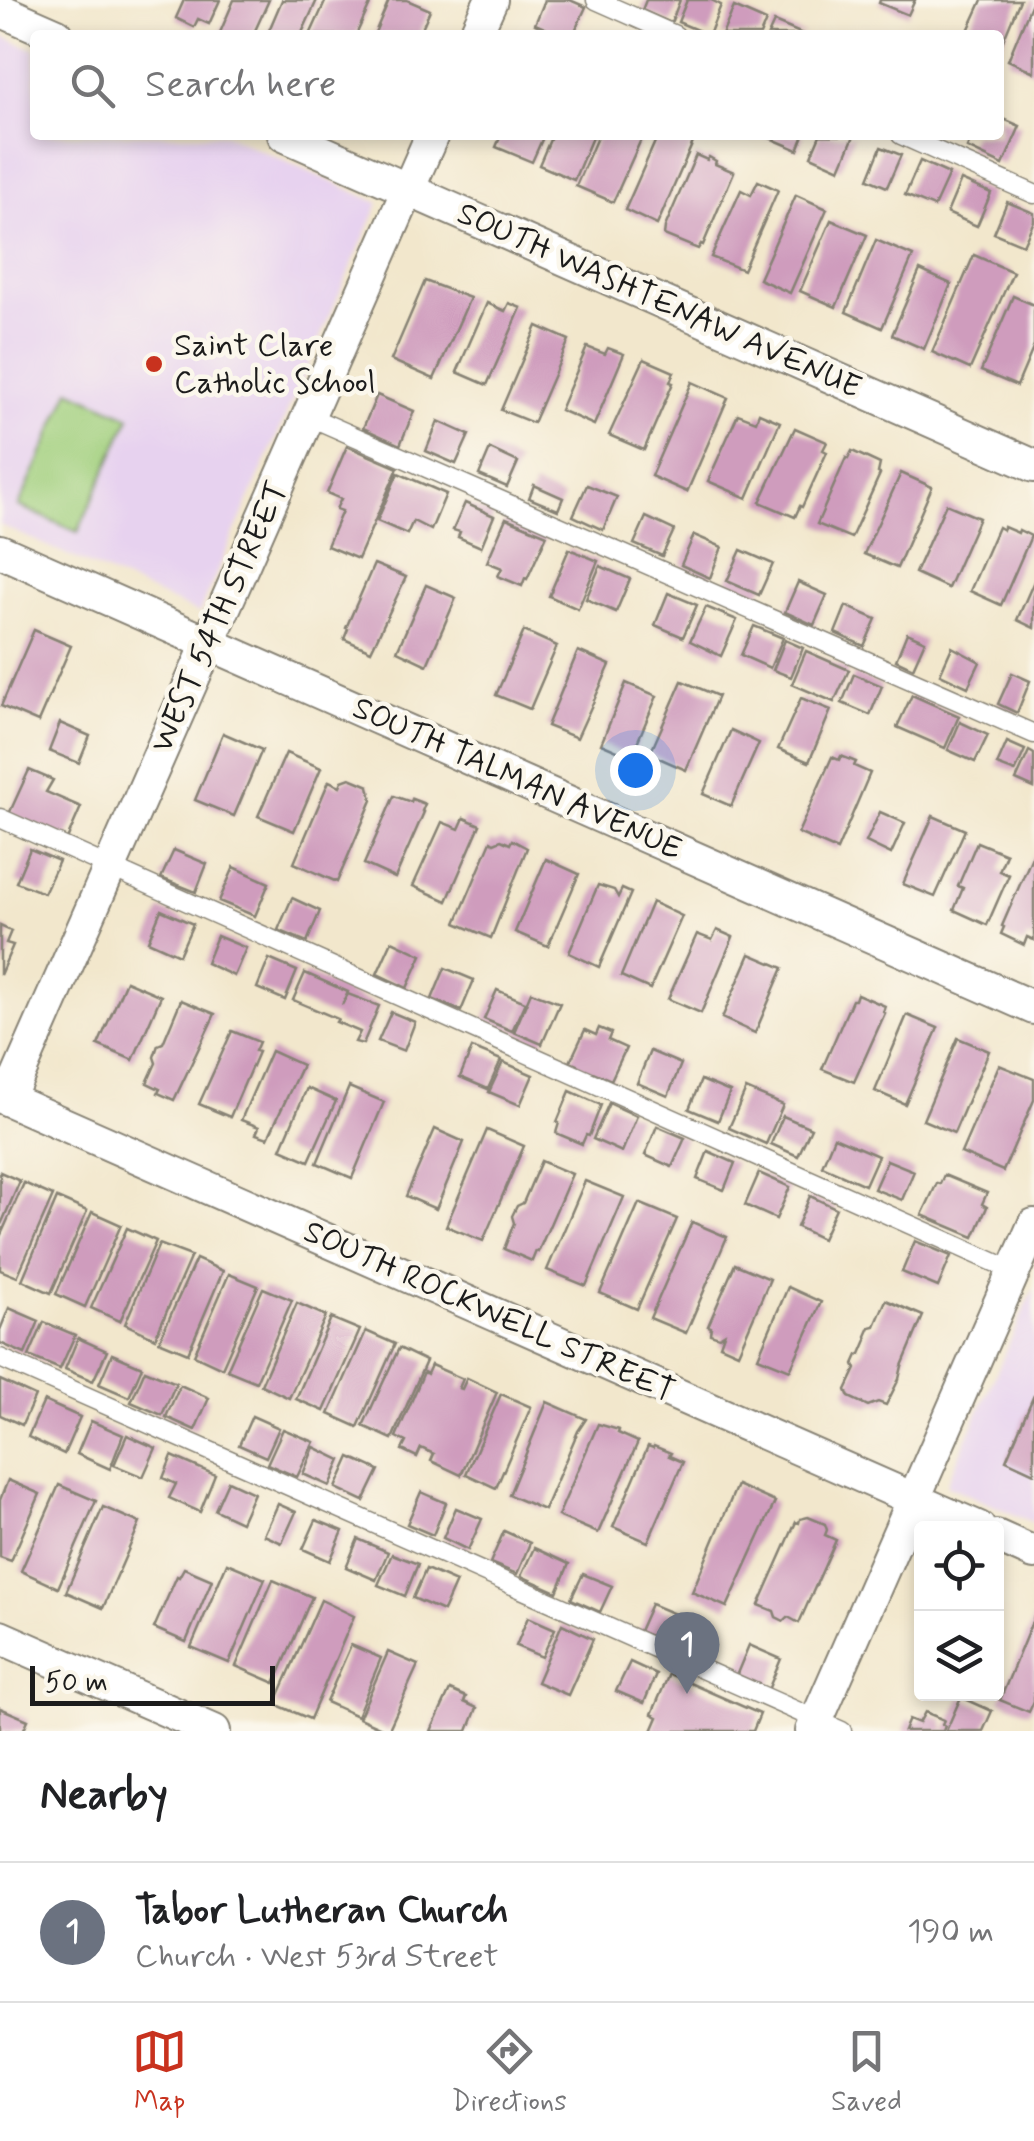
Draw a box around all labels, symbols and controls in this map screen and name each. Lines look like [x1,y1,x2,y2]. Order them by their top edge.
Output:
search box [30,30,1004,140]
icon: search [65,58,120,113]
text: Search here [145,61,336,110]
street label: SOUTH WASHTENAW AVENUE [450,193,868,409]
place label: Saint Clare Catholic School [174,325,376,404]
marker: Saint Clare Catholic School [143,353,165,375]
street label: WEST 54TH STREET [141,475,299,759]
street label: SOUTH TALMAN AVENUE [346,687,688,871]
your location [610,745,661,796]
street label: SOUTH ROCKWELL STREET [297,1211,681,1413]
map controls [914,1521,1004,1701]
button: locate [914,1521,1004,1611]
button: layers [914,1611,1004,1701]
pin: 1 [654,1612,720,1694]
scale bar [30,1661,275,1706]
text: 50 m [45,1665,108,1702]
text: Nearby [40,1769,168,1824]
text: Tabor Lutheran Church [135,1887,508,1936]
text: 1 [65,1911,80,1953]
text: 190 m [907,1911,994,1953]
text: Church · West 53rd Street [135,1936,499,1978]
tab: Map [132,2024,187,2121]
tab: Directions [452,2024,567,2121]
tab: Saved [831,2024,902,2121]

